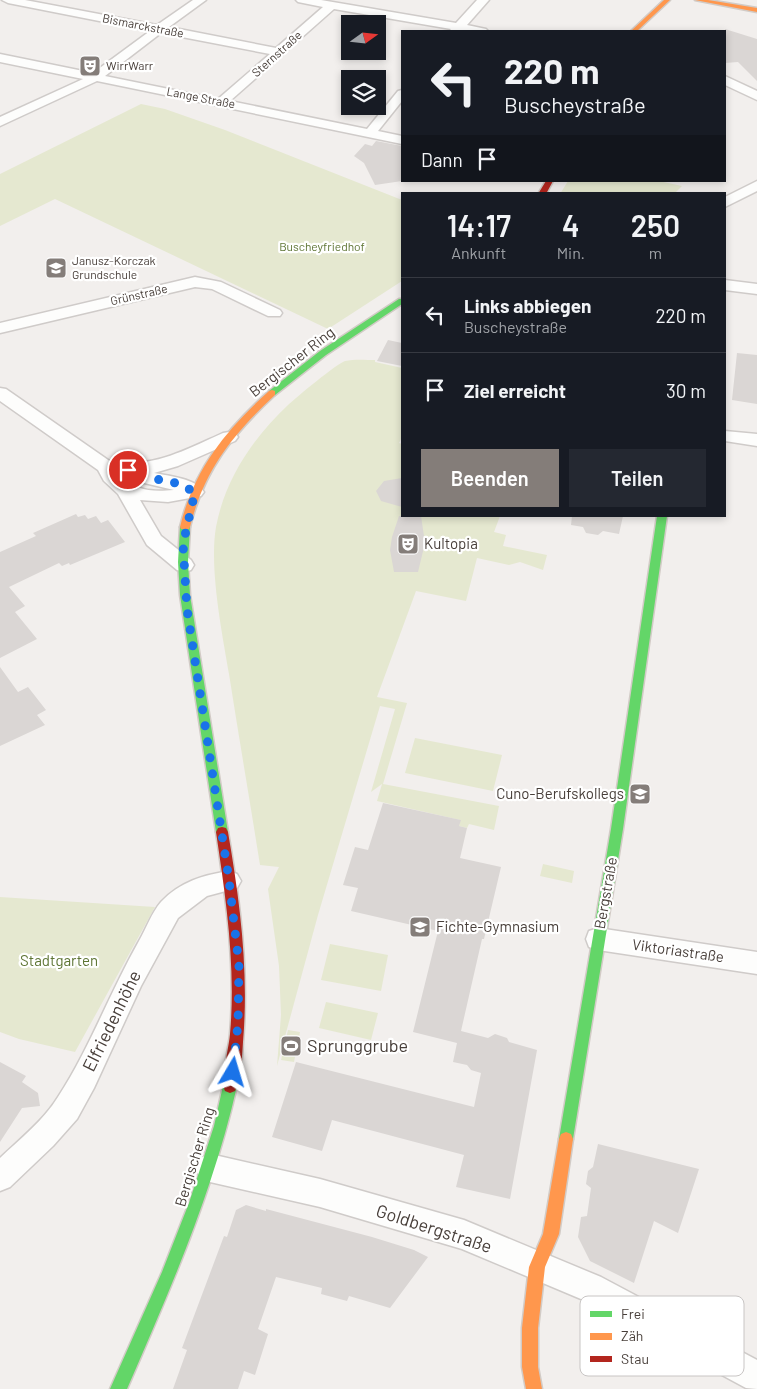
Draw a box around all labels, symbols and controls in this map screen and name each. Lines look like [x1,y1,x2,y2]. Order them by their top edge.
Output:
street label: Bismarckstraße [101,10,185,40]
north arrow [341,15,386,60]
map controls [341,15,386,115]
street label: Sternstraße [249,27,304,79]
text: 220 m [504,49,599,91]
icon: left [421,50,486,115]
theatre icon: WirrWarr [78,54,102,78]
place label: WirrWarr [106,58,154,72]
button: layers [341,70,386,115]
street label: Lange Straße [166,84,237,111]
text: Buscheystraße [504,91,646,117]
icon: arrive [473,145,501,173]
text: Dann [421,148,463,171]
text: 14:17 [447,207,511,243]
text: 4 [562,207,580,243]
text: 250 [631,207,680,243]
park label: Buscheyfriedhof [279,239,365,253]
text: Ankunft [451,243,506,262]
text: Min. [557,243,585,262]
text: m [649,243,662,262]
place label: Janusz-Korczak Grundschule [72,253,156,281]
school or university icon: Janusz-Korczak Grundschule [44,256,68,280]
street label: Grünstraße [109,281,169,307]
text: Links abbiegen [464,294,591,317]
icon: left [421,301,449,329]
text: 220 m [655,304,706,327]
text: Buscheystraße [464,317,567,336]
street label: Bergischer Ring [245,322,338,400]
icon: arrive [421,376,449,404]
text: Ziel erreicht [464,379,566,402]
text: 30 m [666,379,706,402]
pin [107,449,149,491]
button: Beenden [421,449,559,507]
button: Teilen [569,449,706,507]
icon: arrive [114,456,142,484]
theatre icon: Kultopia [396,532,420,556]
place label: Kultopia [424,534,478,552]
school or university icon: Cuno-Berufskollegs [628,782,652,806]
place label: Cuno-Berufskollegs [496,784,624,802]
street label: Bergstraße [590,855,620,930]
school or university icon: Fichte-Gymnasium [408,915,432,939]
place label: Fichte-Gymnasium [436,917,559,935]
street label: Viktoriastraße [631,935,725,965]
park label: Stadtgarten [20,951,98,969]
street label: Elfriedenhöhe [77,966,145,1075]
sports icon: Sprunggrube [279,1034,303,1058]
place label: Sprunggrube [307,1034,408,1056]
position arrow [206,1045,258,1097]
street label: Bergischer Ring [170,1105,218,1209]
street label: Goldbergstraße [374,1199,495,1257]
legend [580,1296,744,1376]
text: Frei [621,1305,645,1322]
text: Zäh [621,1327,643,1344]
text: Stau [621,1350,649,1367]

